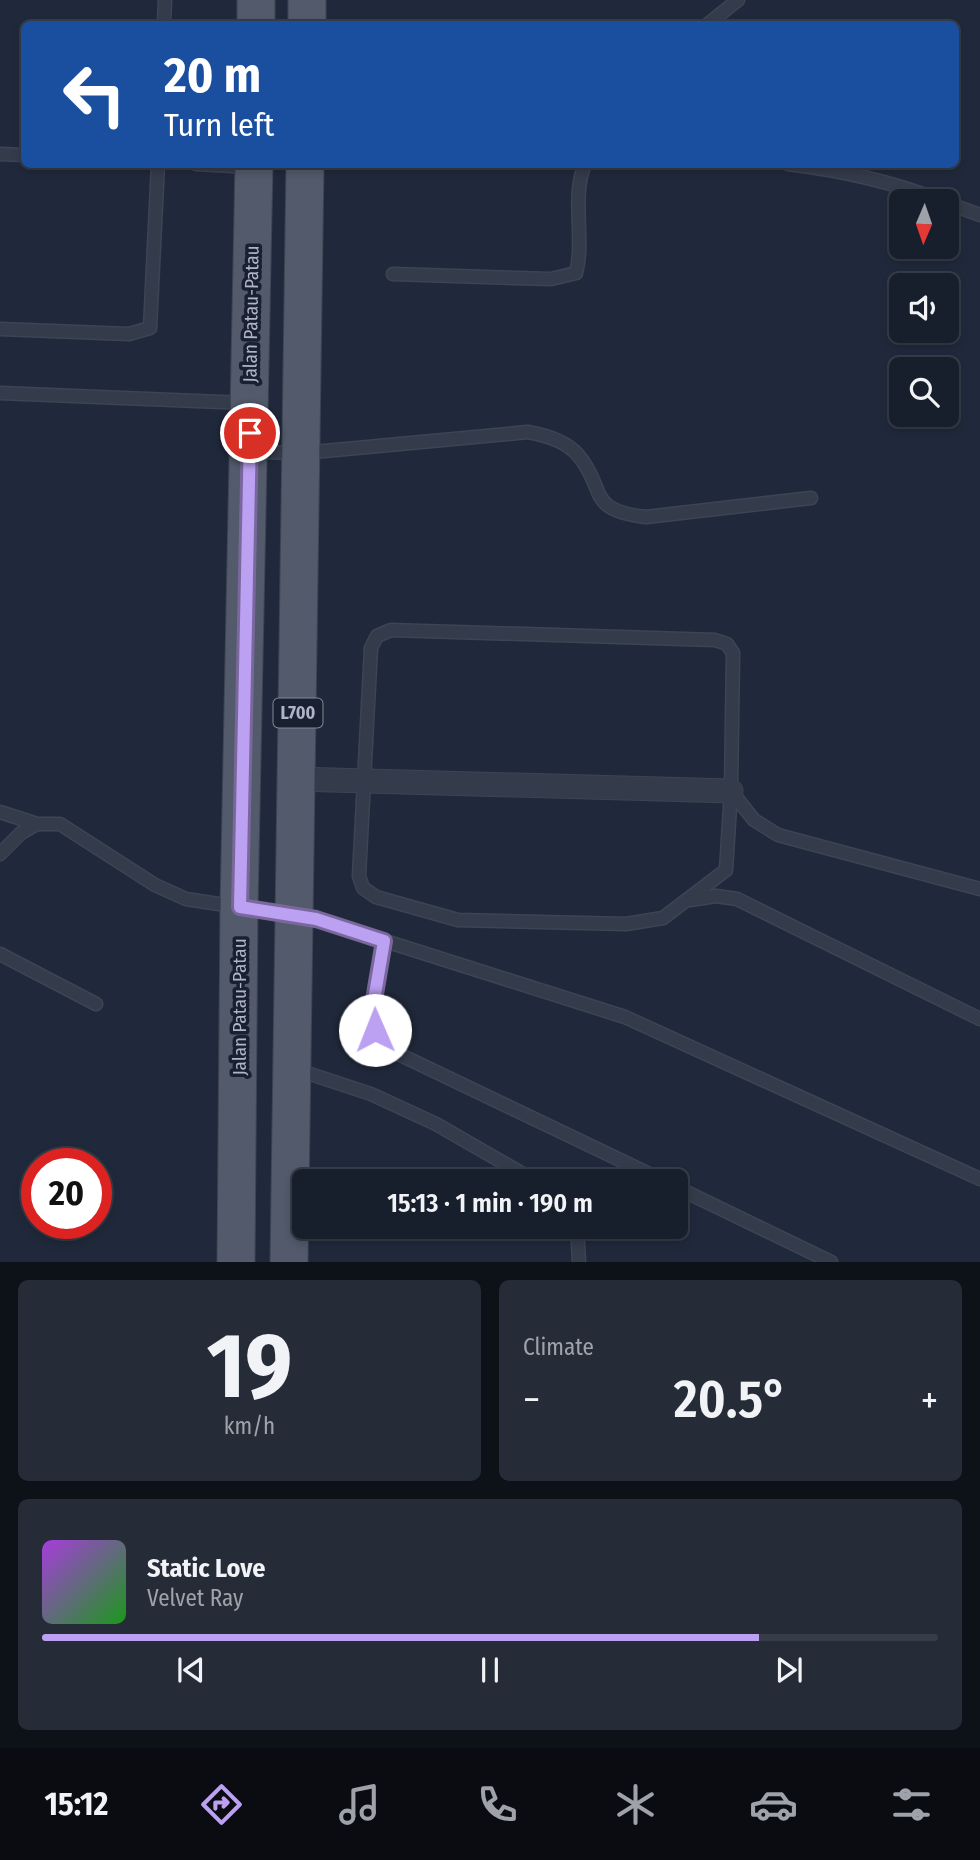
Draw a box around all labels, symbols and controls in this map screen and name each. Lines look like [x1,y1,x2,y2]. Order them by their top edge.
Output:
text: 20 m [164,46,261,105]
icon: left [49,49,140,140]
text: Turn left [164,106,274,144]
north arrow [889,189,959,259]
map controls [889,189,959,427]
street label: Jalan Patau-Patau [238,245,264,383]
button: sound [889,273,959,343]
button: search [889,357,959,427]
pin [220,403,280,463]
icon: arrive [231,414,269,452]
road number: L700 [274,698,322,728]
street label: Jalan Patau-Patau [228,938,251,1076]
position arrow [338,993,412,1067]
speed limit sign: 20 [21,1148,112,1239]
text: 15:13 · 1 min · 190 m [387,1188,593,1219]
text: 19 [207,1312,292,1421]
text: Climate [523,1333,594,1361]
text: 20.5° [674,1368,787,1431]
text: − [523,1377,540,1423]
text: + [921,1377,938,1423]
text: km/h [224,1412,275,1440]
text: Static Love [147,1553,265,1584]
text: Velvet Ray [147,1584,243,1612]
icon: previous [172,1651,210,1689]
icon: pause [471,1651,509,1689]
icon: next [770,1651,808,1689]
icon: directions [197,1780,246,1829]
icon: music [335,1780,384,1829]
icon: phone [473,1780,522,1829]
icon: climate [611,1780,660,1829]
icon: car [749,1780,798,1829]
icon: filters [887,1780,936,1829]
text: 15:12 [44,1785,108,1823]

